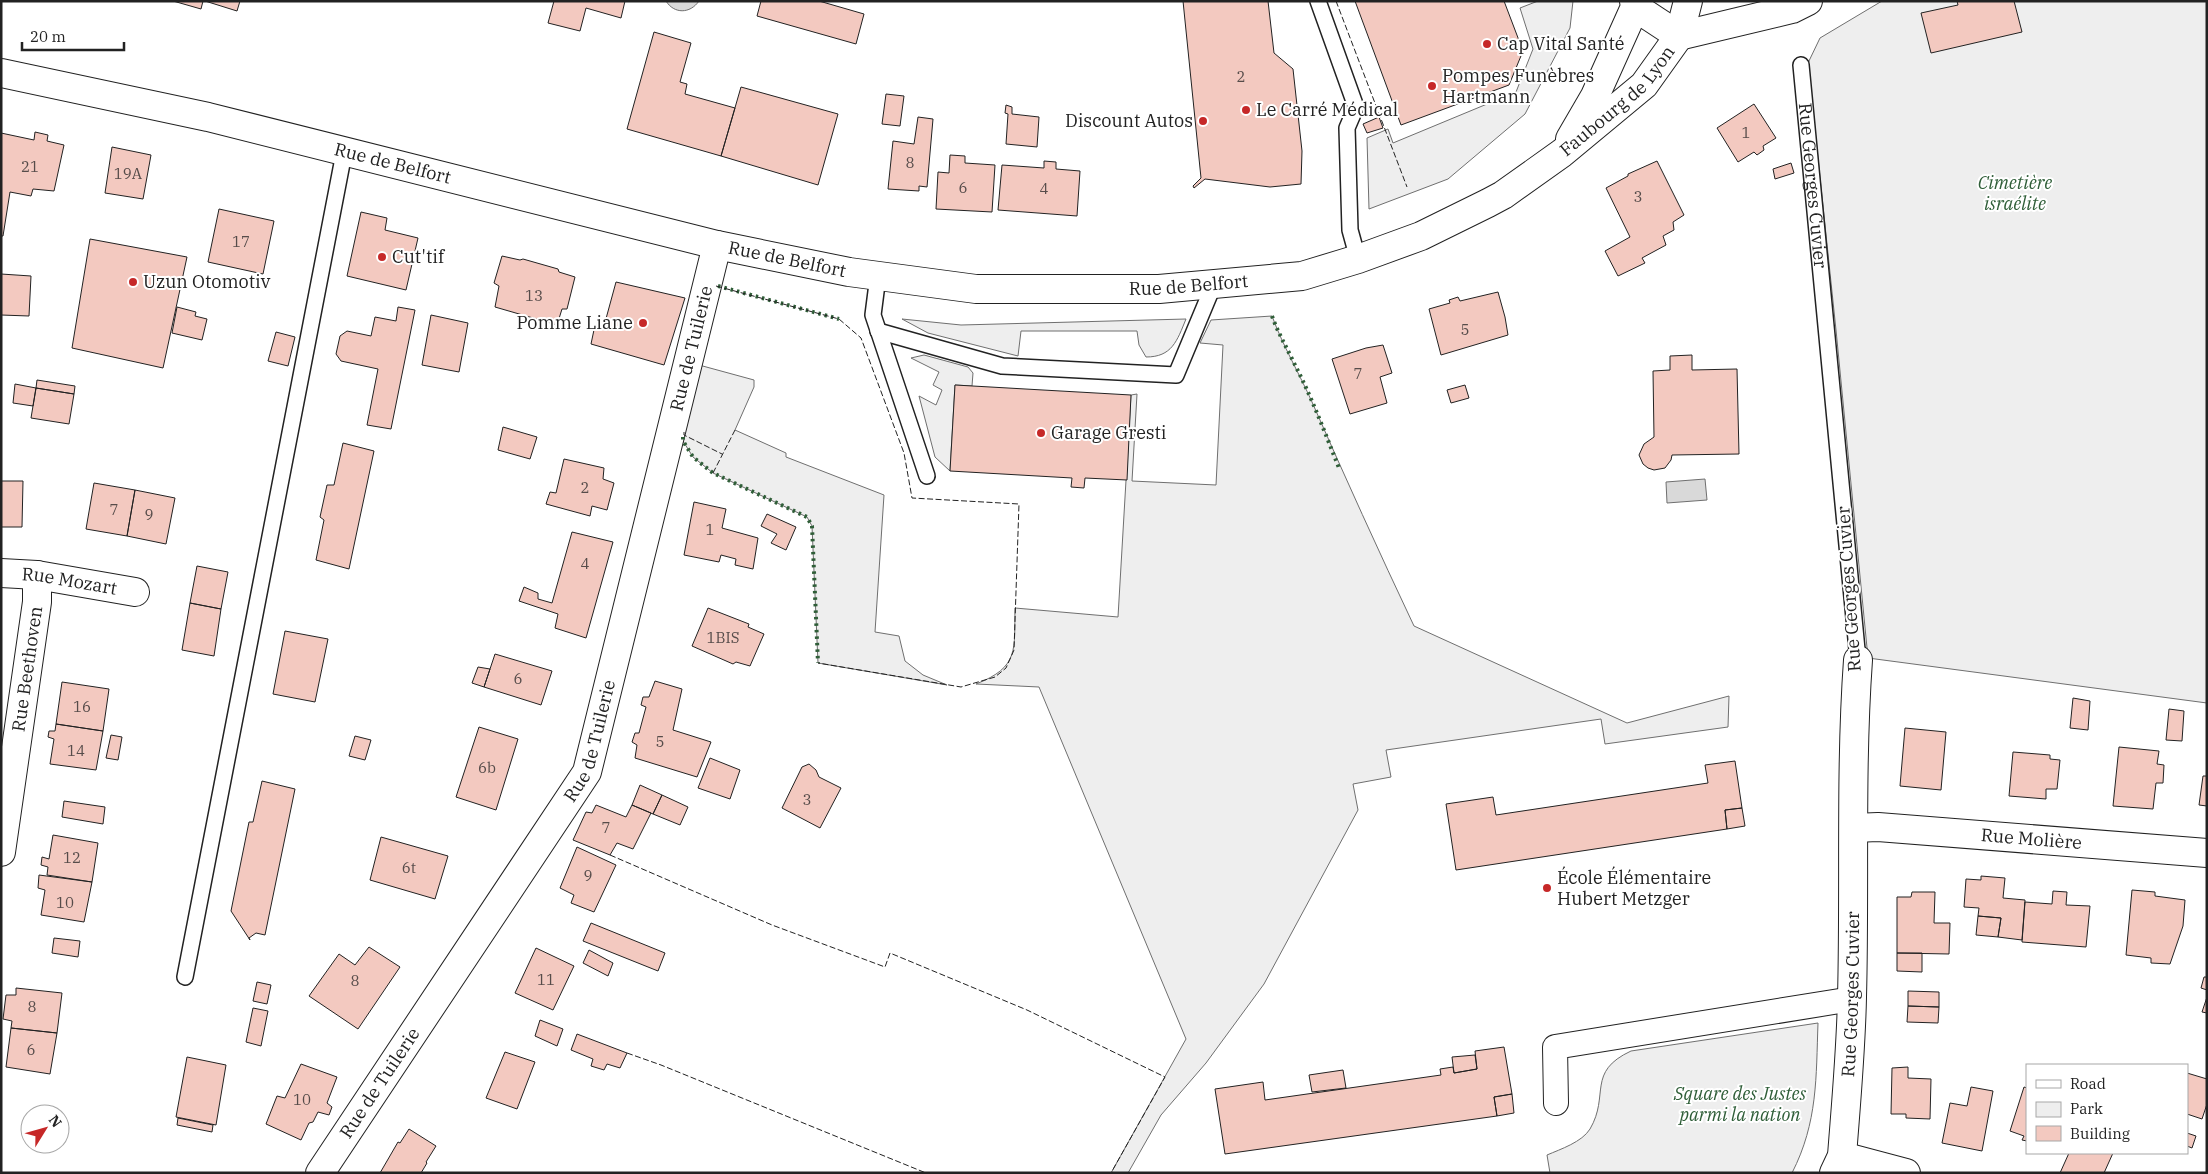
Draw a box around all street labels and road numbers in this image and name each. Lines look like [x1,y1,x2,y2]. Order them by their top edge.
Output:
street label: Faubourg de Lyon [1555,41,1680,161]
street label: Rue Georges Cuvier [1794,102,1832,269]
street label: Rue de Belfort [332,137,454,189]
street label: Rue de Belfort [726,236,848,282]
street label: Rue de Belfort [1129,269,1249,300]
street label: Rue de Tuilerie [664,283,718,413]
street label: Rue Georges Cuvier [1831,506,1866,673]
street label: Rue Mozart [21,562,119,600]
street label: Rue Beethoven [6,605,47,733]
street label: Rue de Tuilerie [558,677,620,806]
street label: Rue Molière [1980,823,2083,854]
street label: Rue Georges Cuvier [1836,911,1864,1078]
street label: Rue de Tuilerie [334,1023,425,1143]

